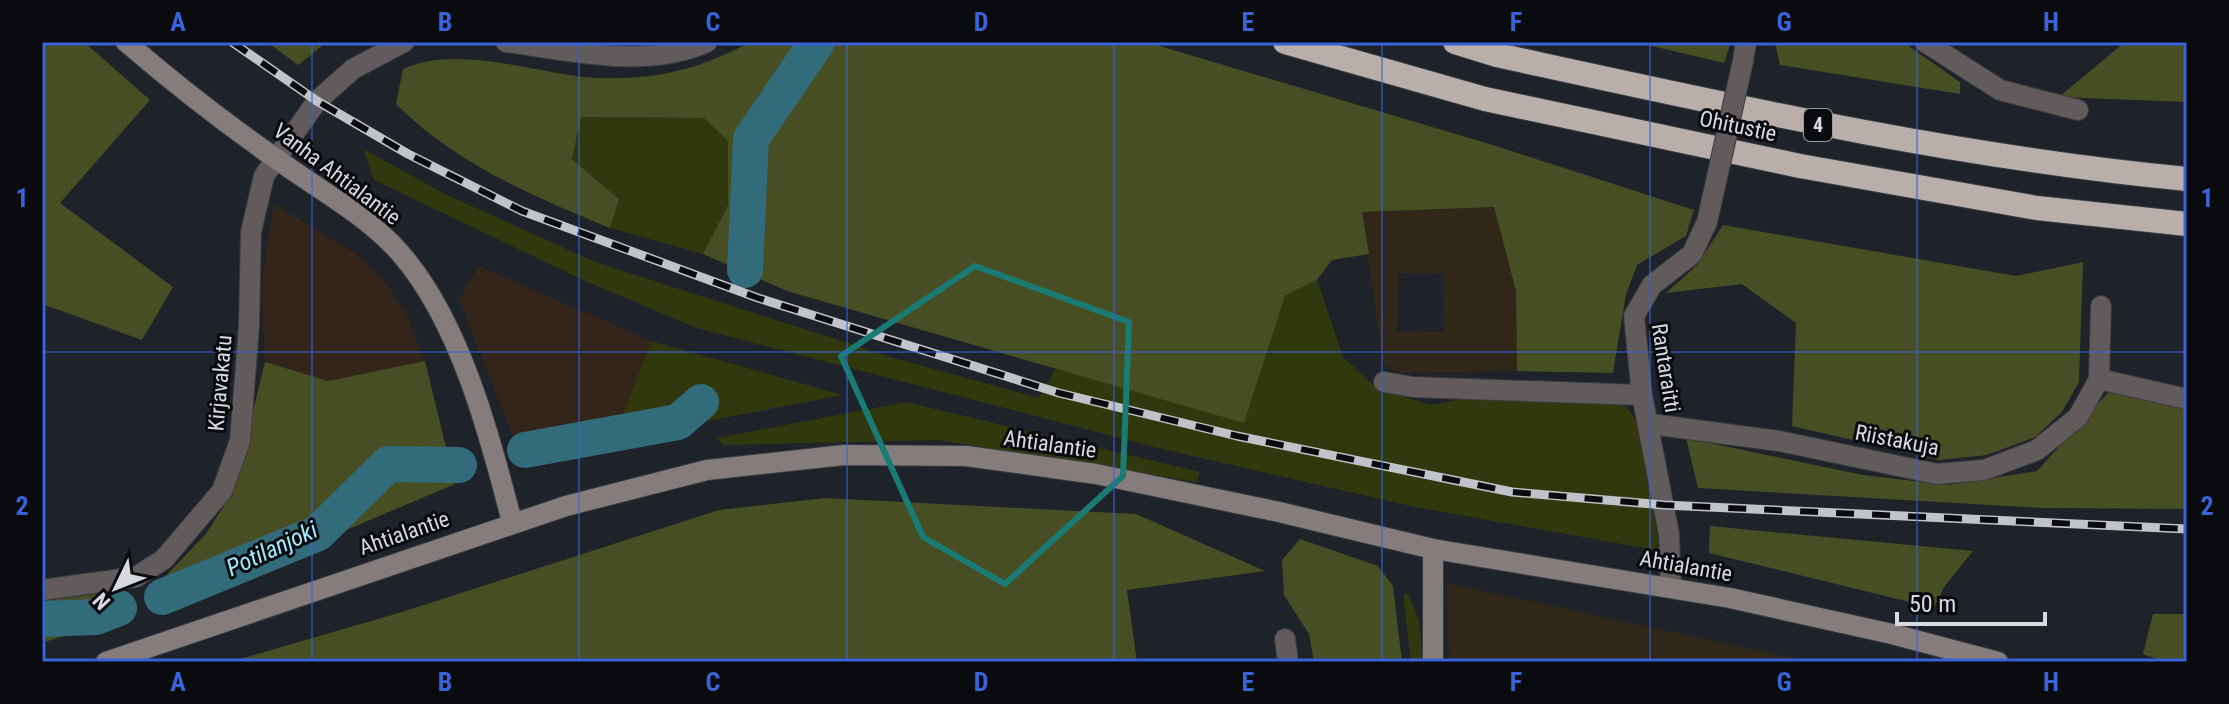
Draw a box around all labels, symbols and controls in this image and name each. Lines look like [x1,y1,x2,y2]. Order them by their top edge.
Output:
text: A [170,7,186,37]
text: B [438,7,452,37]
text: C [706,7,721,37]
text: D [974,7,988,37]
text: E [1242,7,1255,37]
text: F [1510,7,1522,37]
text: G [1776,7,1792,37]
text: H [2043,7,2059,37]
street label: Ohitustie [1697,106,1779,146]
road number: 4 [1804,109,1832,141]
street label: Vanha Ahtialantie [268,118,406,230]
text: 1 [15,183,29,213]
text: 1 [2200,183,2214,213]
street label: Rantaraitti [1647,322,1685,414]
street label: Kirjavakatu [203,334,237,432]
street label: Riistakuja [1853,420,1941,460]
street label: Ahtialantie [1002,425,1098,463]
text: 2 [15,491,29,521]
text: 2 [2200,491,2214,521]
street label: Ahtialantie [356,506,452,560]
water label: Potilanjoki [222,516,323,582]
street label: Ahtialantie [1638,546,1734,586]
north arrow [76,548,156,628]
scale bar [1897,576,2045,626]
text: N [88,588,115,615]
text: 50 m [1909,590,1956,618]
text: A [170,667,186,697]
text: B [438,667,452,697]
text: C [706,667,721,697]
text: D [974,667,988,697]
text: E [1242,667,1255,697]
text: F [1510,667,1522,697]
text: G [1776,667,1792,697]
text: H [2043,667,2059,697]

